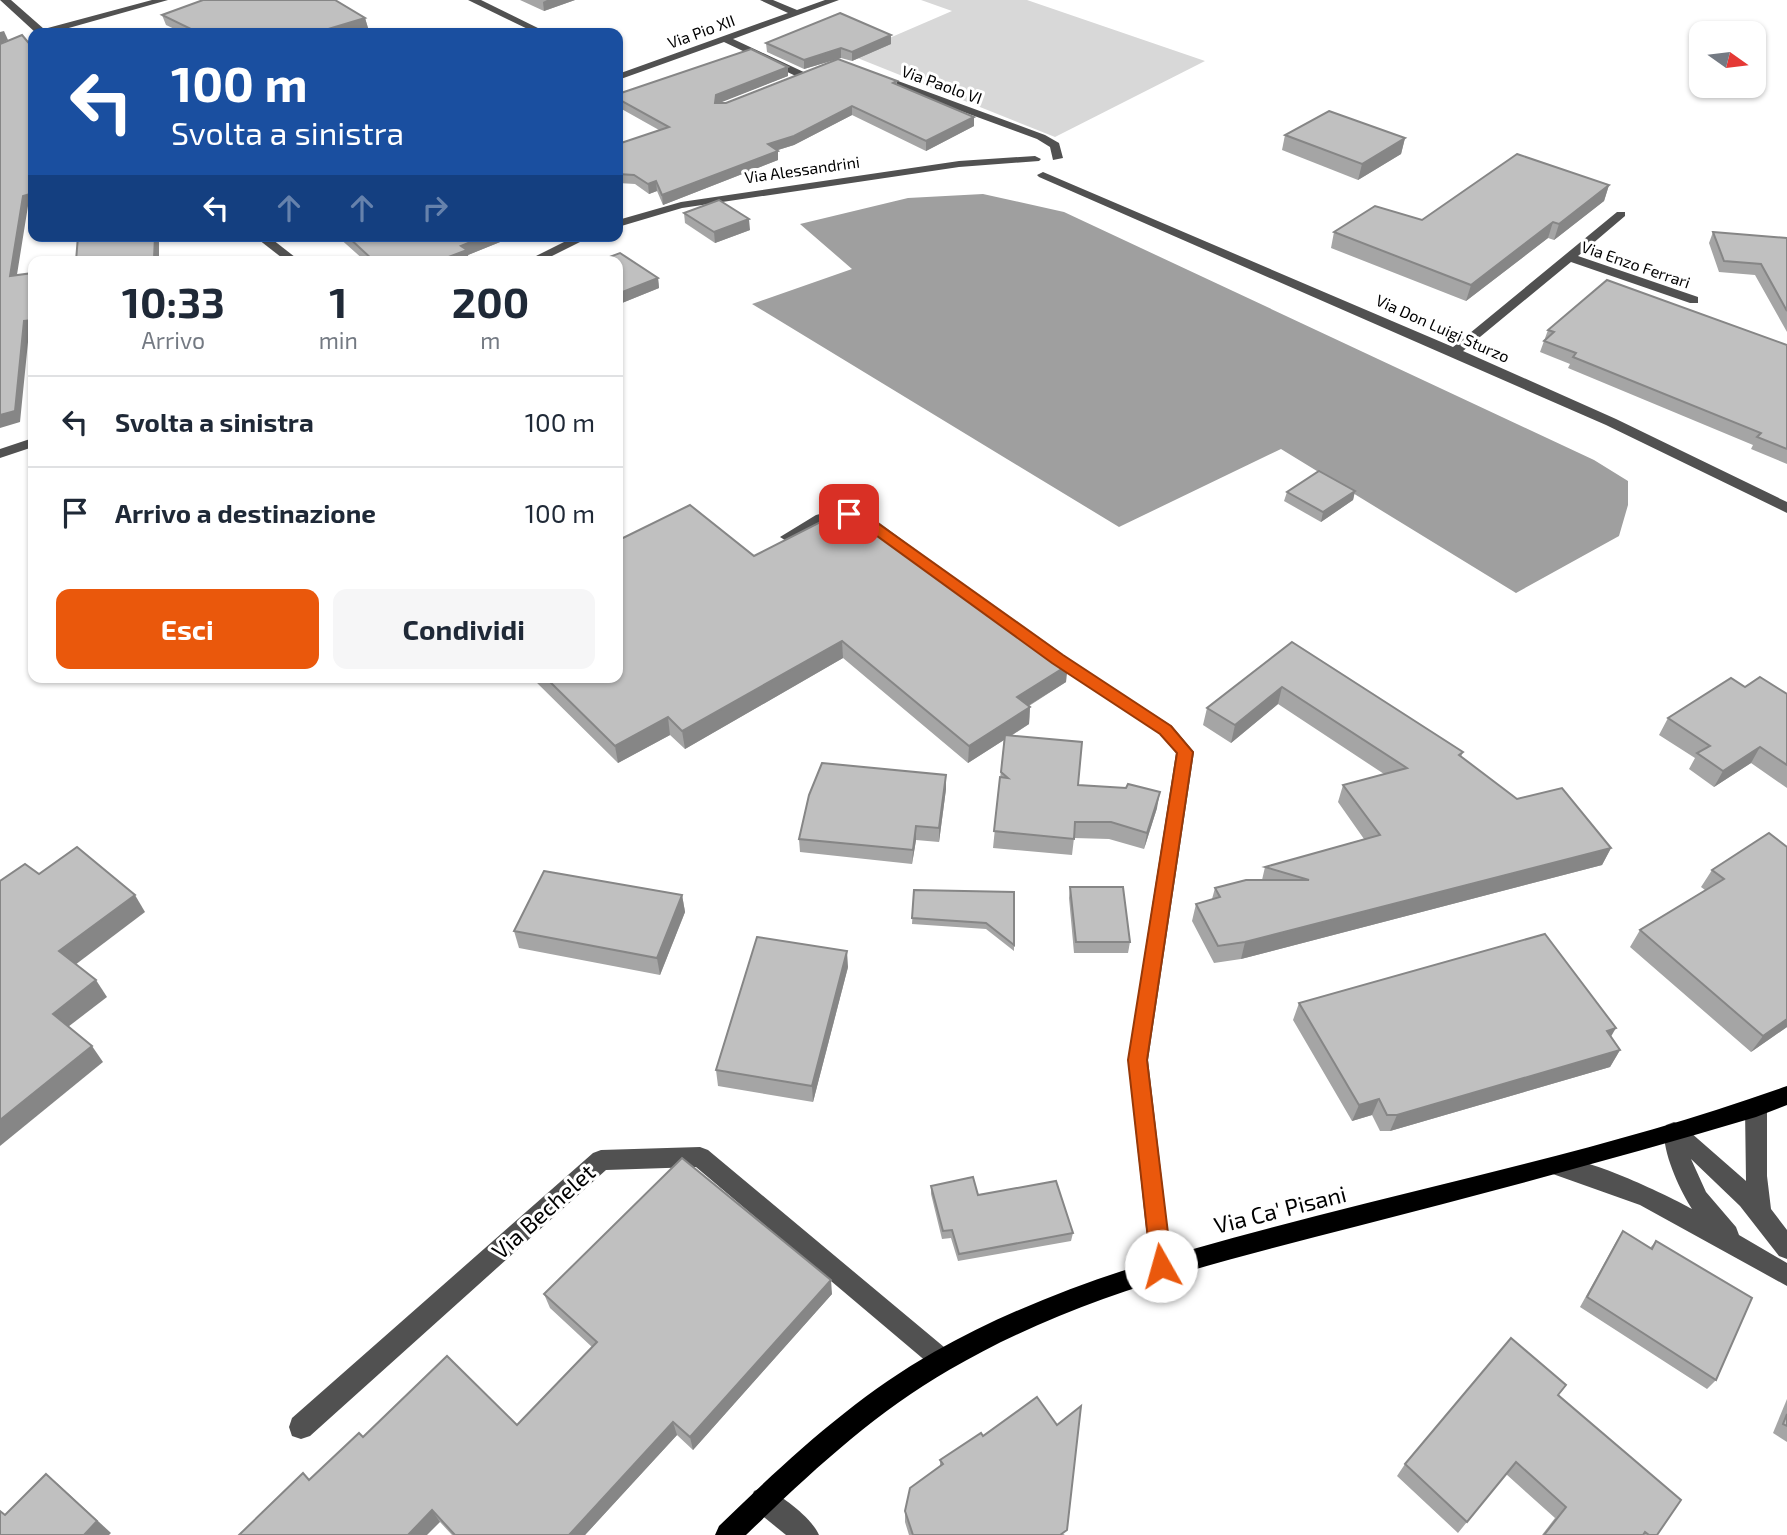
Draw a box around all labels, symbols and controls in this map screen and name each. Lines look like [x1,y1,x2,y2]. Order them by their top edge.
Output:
street label: Via Pio XII [665,10,737,52]
north arrow [1689,21,1766,98]
map controls [1689,21,1766,98]
text: 100 m [171,53,308,112]
icon: left [56,56,147,147]
street label: Via Paolo VI [899,61,985,107]
text: Svolta a sinistra [171,113,404,151]
street label: Via Alessandrini [743,152,861,186]
icon: left [197,189,235,227]
icon: ahead [270,189,308,227]
icon: ahead [343,189,381,227]
icon: right [416,189,454,227]
street label: Via Enzo Ferrari [1579,236,1693,292]
text: 10:33 [122,276,225,326]
text: 1 [329,276,347,326]
text: 200 [452,276,529,326]
street label: Via Don Luigi Sturzo [1373,290,1513,366]
text: Arrivo [142,326,205,354]
text: min [319,326,358,354]
text: m [480,326,501,354]
icon: left [56,403,94,441]
text: Svolta a sinistra [115,406,314,437]
text: 100 m [525,406,595,437]
pin [819,484,879,544]
icon: arrive [56,494,94,532]
icon: arrive [830,495,868,533]
text: Arrivo a destinazione [115,497,376,528]
text: 100 m [525,497,595,528]
button: Esci [56,589,319,669]
button: Condividi [333,589,595,669]
street label: Via Bechelet [486,1157,600,1265]
street label: Via Ca' Pisani [1211,1179,1349,1239]
position arrow [1124,1229,1198,1303]

